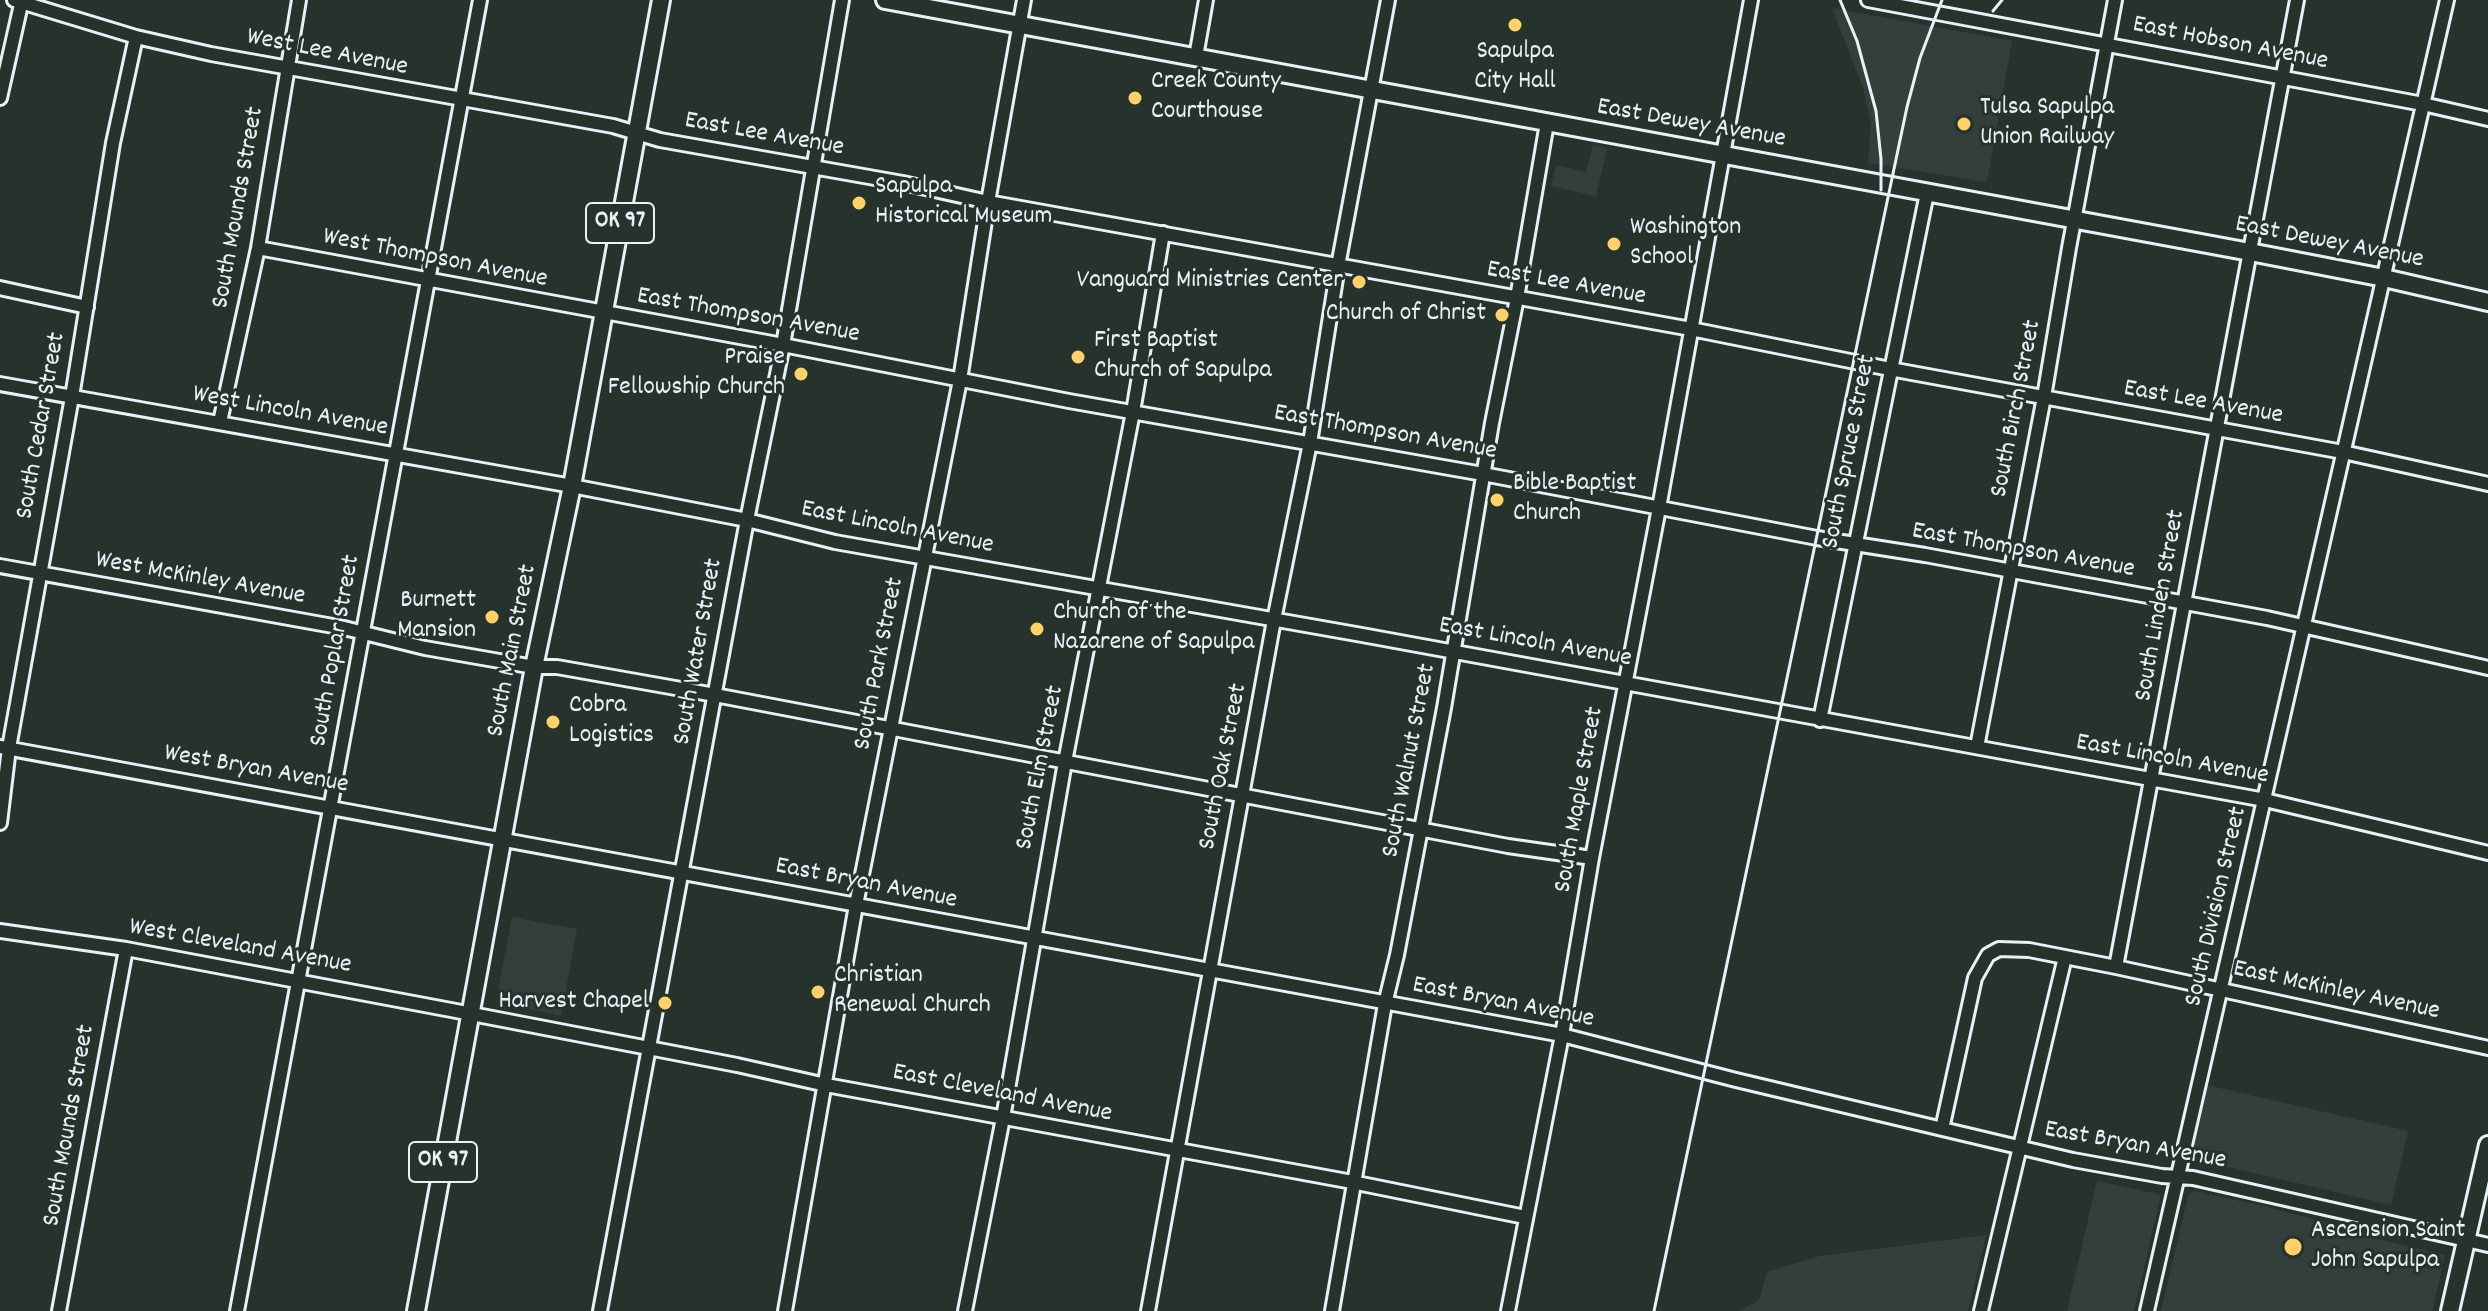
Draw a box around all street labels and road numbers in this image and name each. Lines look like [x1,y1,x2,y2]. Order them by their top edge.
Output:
street label: East Hobson Avenue [2130,11,2330,79]
street label: West Lee Avenue [244,23,410,85]
street label: East Dewey Avenue [1594,93,1788,157]
street label: South Mounds Street [207,105,273,311]
street label: East Lee Avenue [682,107,846,165]
road number: OK 97 [586,203,654,243]
street label: East Dewey Avenue [2232,210,2426,278]
street label: West Thompson Avenue [320,223,550,297]
street label: East Lee Avenue [1484,256,1648,314]
street label: East Thompson Avenue [634,282,862,352]
street label: South Birch Street [1986,318,2050,500]
street label: South Cedar Street [11,330,75,522]
street label: South Spruce Street [1817,352,1885,552]
street label: East Lee Avenue [2121,375,2285,433]
street label: West Lincoln Avenue [190,380,390,446]
street label: East Thompson Avenue [1271,399,1499,469]
street label: East Lincoln Avenue [798,495,996,563]
street label: South Linden Street [2130,508,2194,704]
street label: East Thompson Avenue [1909,517,2137,587]
street label: West McKinley Avenue [93,546,307,614]
street label: South Poplar Street [305,553,369,749]
street label: South Water Street [668,556,732,748]
street label: South Main Street [482,562,546,740]
street label: South Park Street [849,575,913,753]
street label: East Lincoln Avenue [1436,612,1634,676]
street label: South Walnut Street [1377,661,1445,861]
street label: South Oak Street [1194,681,1256,853]
street label: South Elm Street [1011,683,1073,853]
street label: South Maple Street [1549,705,1613,895]
street label: East Lincoln Avenue [2073,729,2271,793]
street label: West Bryan Avenue [161,739,351,803]
street label: South Division Street [2180,804,2256,1010]
street label: East Bryan Avenue [773,852,959,918]
street label: West Cleveland Avenue [126,913,354,983]
street label: East McKinley Avenue [2230,955,2442,1029]
street label: East Bryan Avenue [1410,971,1596,1037]
street label: South Mounds Street [38,1023,104,1229]
street label: East Cleveland Avenue [890,1058,1114,1132]
street label: East Bryan Avenue [2042,1116,2228,1178]
road number: OK 97 [409,1142,477,1182]

